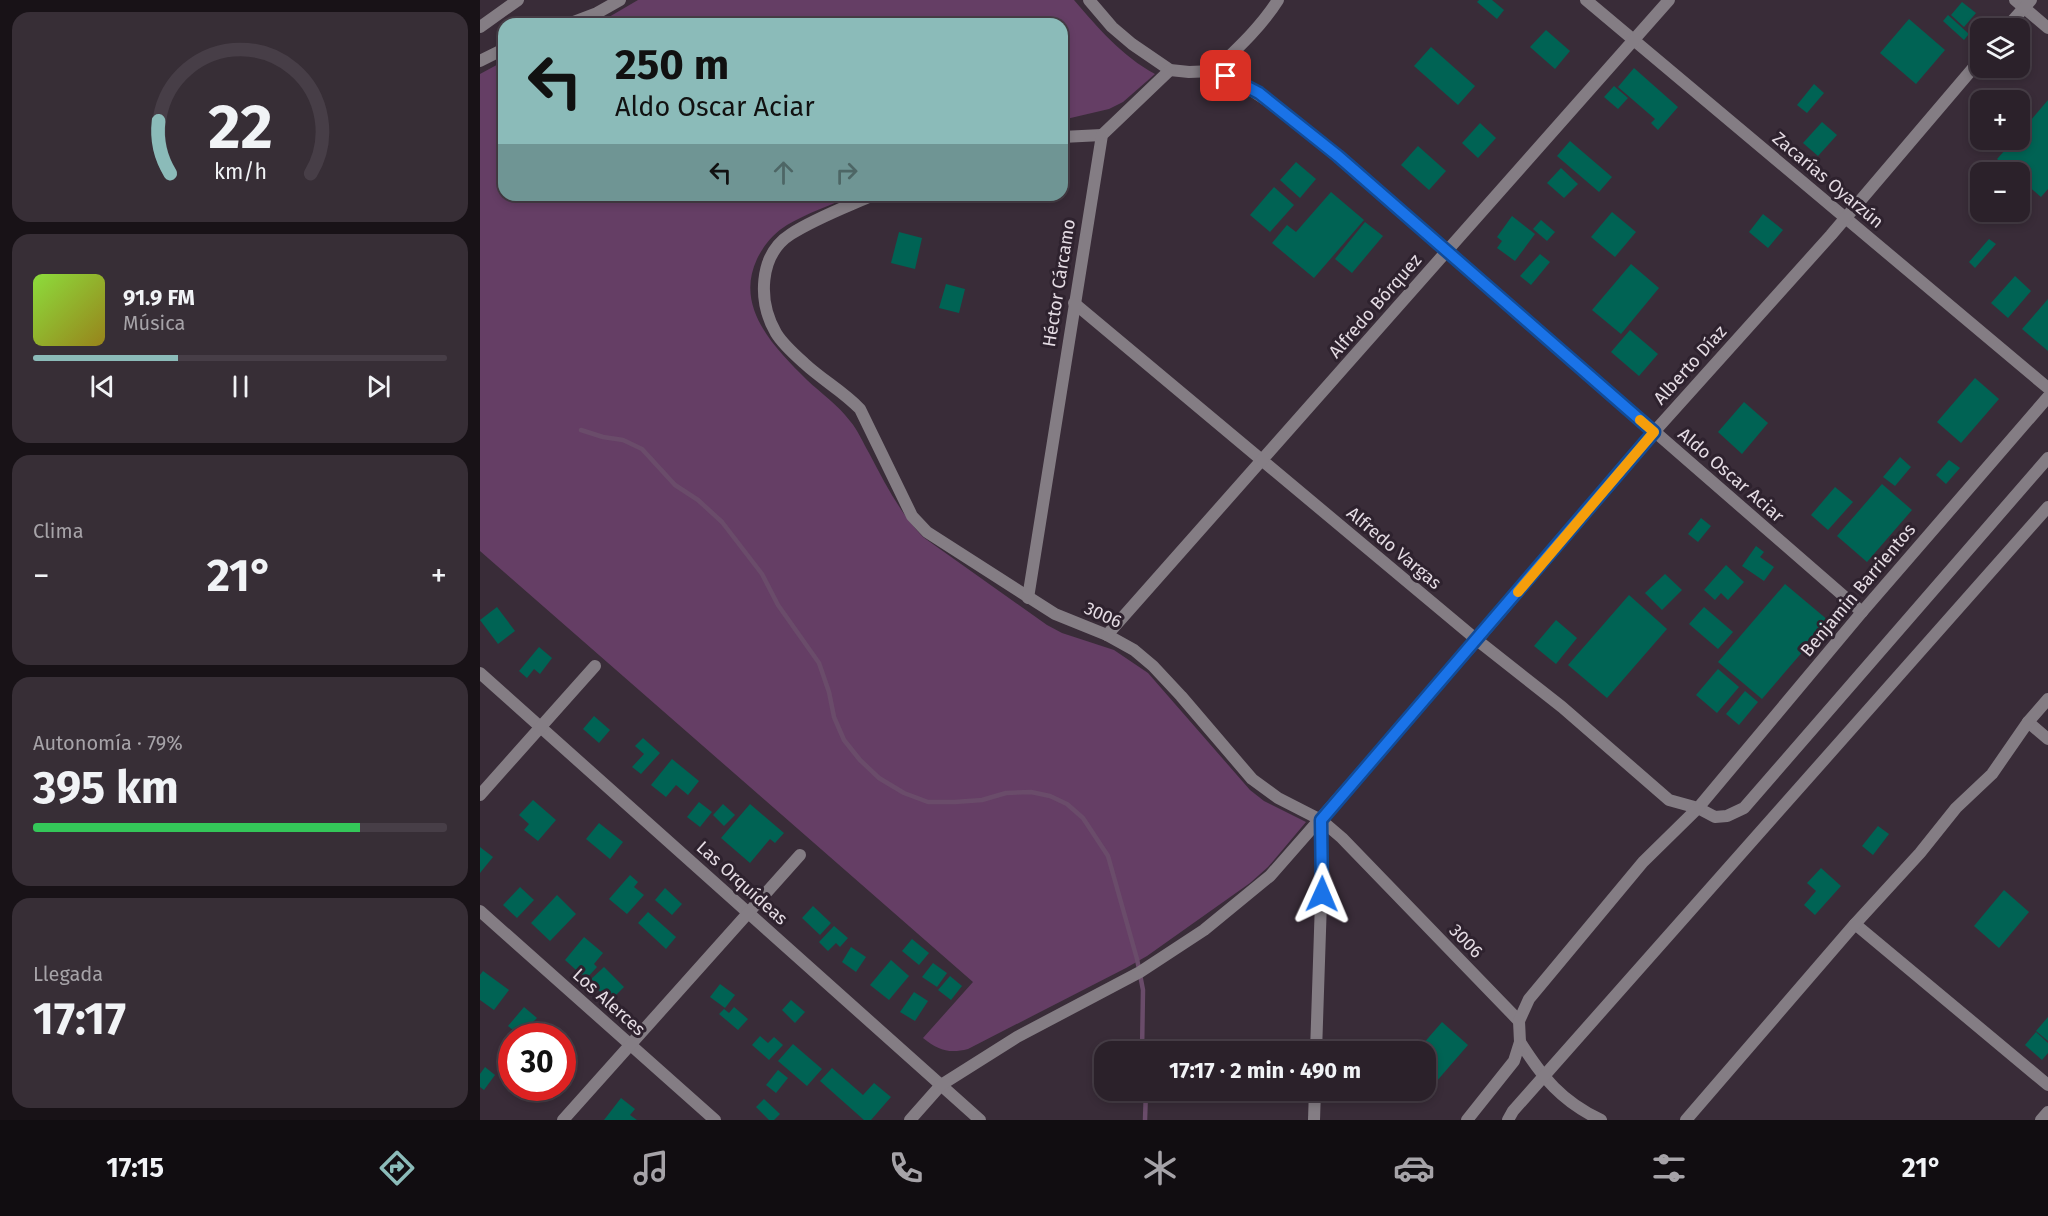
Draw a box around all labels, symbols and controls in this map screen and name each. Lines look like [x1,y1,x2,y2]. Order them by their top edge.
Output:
map controls [1970,18,2030,222]
button: layers [1970,18,2030,78]
text: 250 m [615,40,729,90]
icon: left [516,42,594,120]
pin [1200,50,1251,101]
icon: arrive [1209,59,1242,92]
text: 22 [208,90,272,165]
button: + [1970,90,2030,150]
text: Aldo Oscar Aciar [615,91,815,123]
street label: Zacarías Oyarzún [1768,127,1888,233]
icon: left [704,156,737,189]
icon: ahead [767,156,800,189]
icon: right [830,156,863,189]
text: km/h [213,159,267,185]
button: − [1970,162,2030,222]
street label: Héctor Cárcamo [1038,217,1080,349]
street label: Alfredo Bórquez [1324,249,1426,362]
text: 91.9 FM [123,284,195,311]
text: Música [123,311,185,335]
street label: Alberto Díaz [1649,321,1731,409]
icon: previous [86,370,119,403]
icon: pause [224,370,257,403]
icon: next [362,370,395,403]
street label: Aldo Oscar Aciar [1674,423,1788,527]
street label: Alfredo Vargas [1342,502,1446,594]
text: Clima [33,519,84,543]
street label: Benjamin Barrientos [1796,519,1920,661]
text: 21° [207,549,273,603]
text: − [33,556,50,596]
text: + [431,556,447,596]
street label: 3006 [1081,597,1125,633]
text: Autonomía · 79% [33,731,183,755]
text: 395 km [33,761,179,815]
street label: Las Orquídeas [692,836,792,930]
position arrow [1290,862,1354,926]
street label: 3006 [1445,919,1487,963]
text: Llegada [33,962,103,986]
street label: Los Alerces [568,964,650,1040]
text: 17:17 [33,992,126,1046]
speed limit sign: 30 [498,1023,576,1101]
text: 17:17 · 2 min · 490 m [1169,1057,1361,1084]
icon: directions [376,1147,418,1189]
icon: music [630,1147,672,1189]
icon: phone [885,1147,927,1189]
icon: climate [1139,1147,1181,1189]
icon: car [1393,1147,1435,1189]
icon: filters [1648,1147,1690,1189]
text: 17:15 [106,1152,164,1184]
text: 21° [1902,1152,1942,1184]

